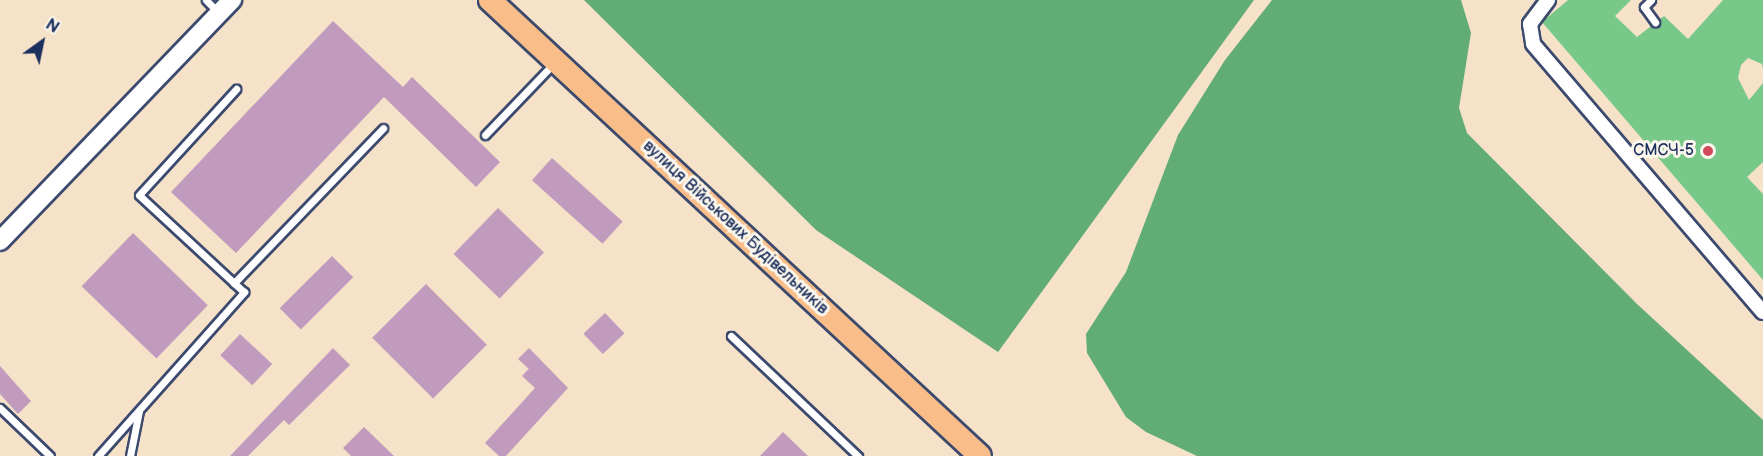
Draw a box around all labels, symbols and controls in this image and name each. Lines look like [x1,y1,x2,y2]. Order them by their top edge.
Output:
north arrow [12,12,72,72]
text: N [42,15,62,38]
street label: вулиця Військових Будівельників [638,137,832,319]
place label: СМСЧ-5 [1633,141,1694,161]
marker: СМСЧ-5 [1699,142,1717,160]

